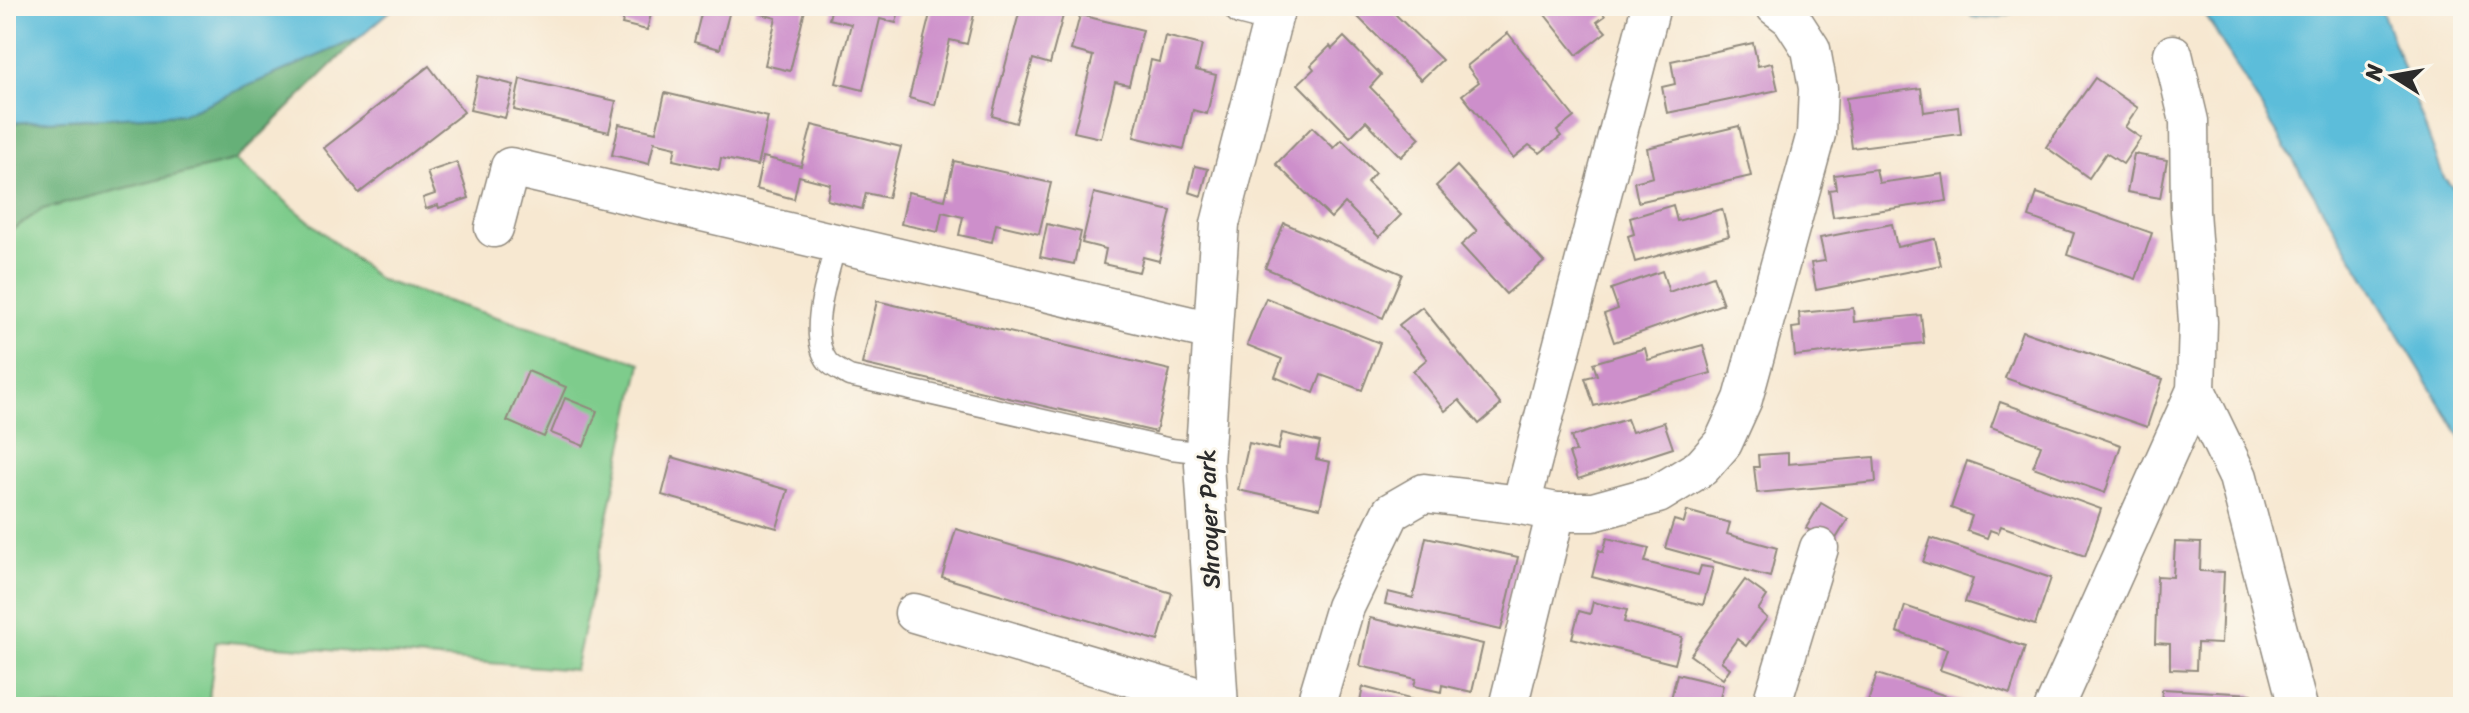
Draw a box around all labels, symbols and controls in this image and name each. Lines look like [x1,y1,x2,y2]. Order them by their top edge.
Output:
north arrow [2353,36,2433,116]
text: N [2353,60,2395,84]
street label: Shroyer Park [1186,449,1232,589]

